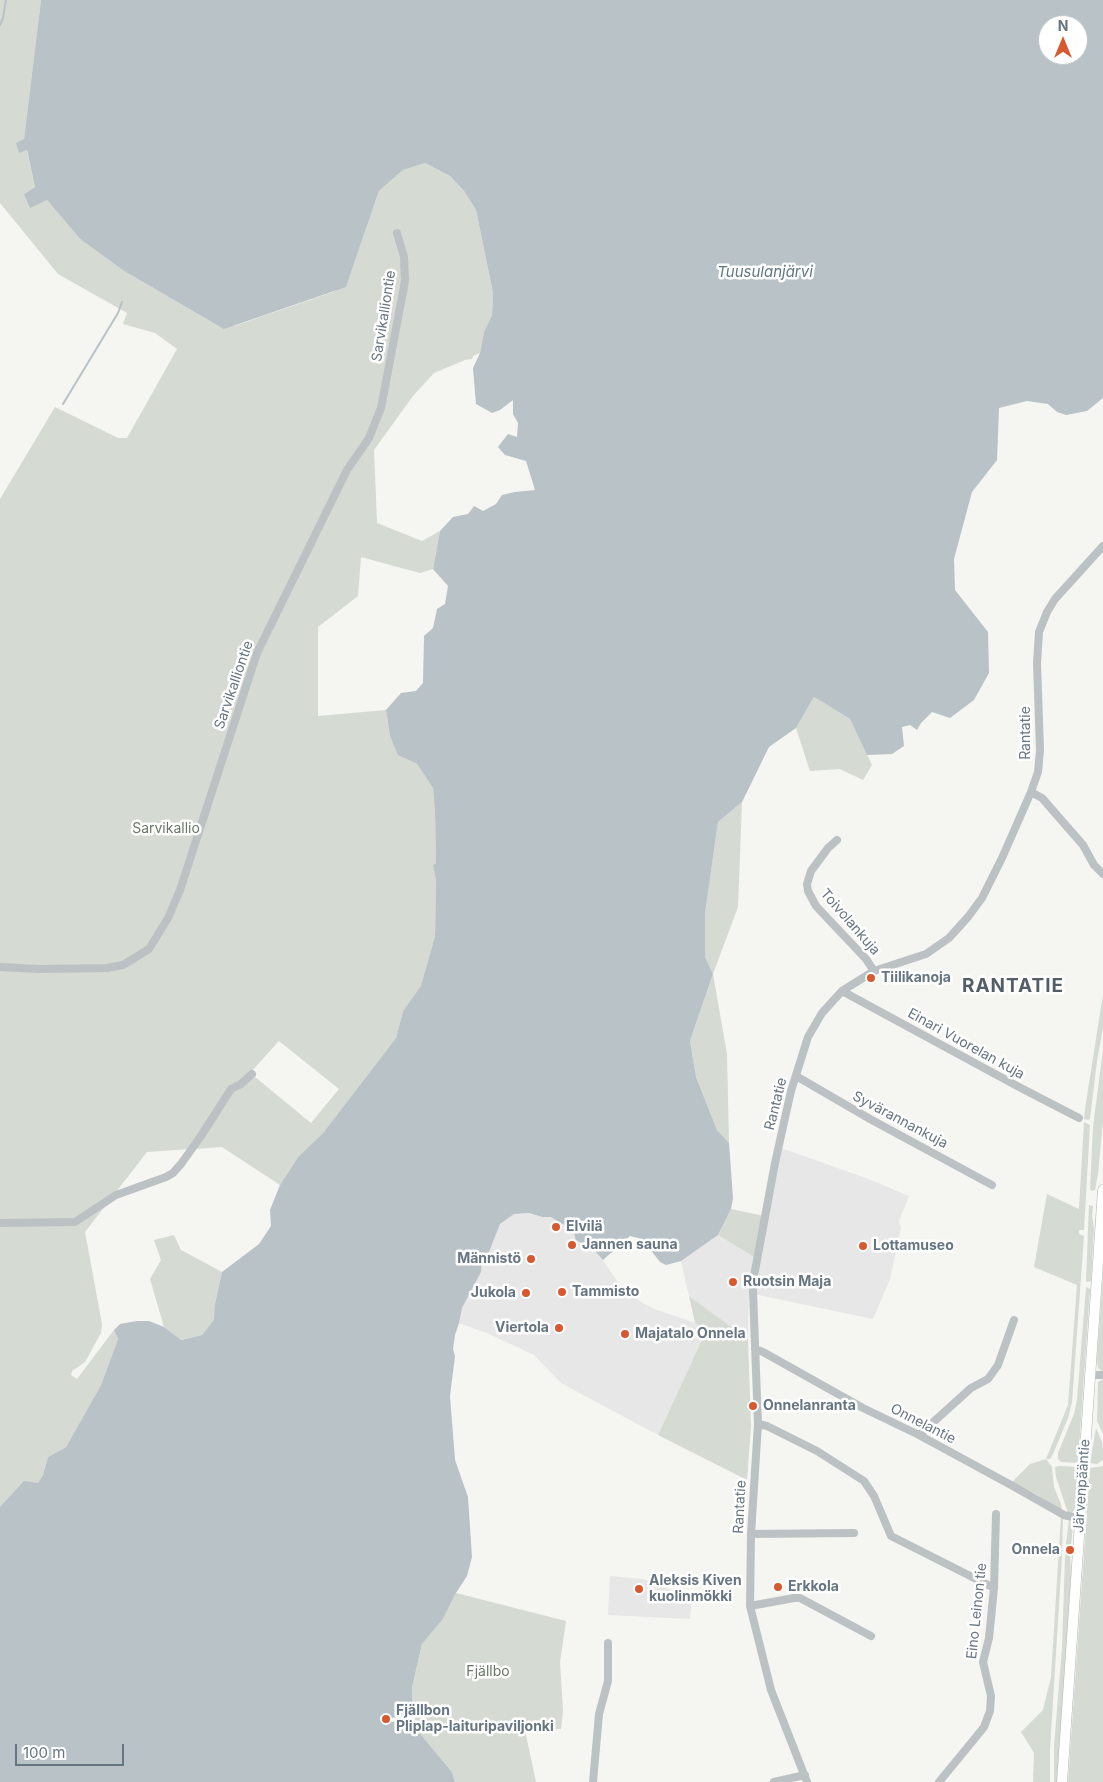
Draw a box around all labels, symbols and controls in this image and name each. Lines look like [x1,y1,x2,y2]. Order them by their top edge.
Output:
north arrow [1038,15,1088,65]
text: N [1058,17,1068,34]
water label: Tuusulanjärvi [717,263,813,281]
street label: Sarvikalliontie [368,269,400,363]
street label: Sarvikalliontie [211,639,257,731]
street label: Rantatie [1018,706,1034,760]
park label: Sarvikallio [132,821,200,837]
street label: Toivolankuja [817,885,883,959]
place label: Tiilikanoja [881,970,951,986]
marker: Tiilikanoja [865,972,877,984]
district label: RANTATIE [961,975,1065,997]
street label: Einari Vuorelan kuja [905,1005,1027,1083]
street label: Rantatie [761,1076,791,1132]
street label: Syvärannankuja [849,1088,951,1152]
place label: Elvilä [566,1219,603,1235]
marker: Elvilä [550,1221,562,1233]
place label: Jannen sauna [582,1237,678,1253]
place label: Lottamuseo [873,1238,954,1254]
marker: Jannen sauna [566,1239,578,1251]
marker: Lottamuseo [857,1240,869,1252]
place label: Männistö [457,1251,521,1267]
marker: Männistö [525,1253,537,1265]
place label: Ruotsin Maja [743,1274,831,1290]
marker: Ruotsin Maja [727,1276,739,1288]
place label: Tammisto [572,1284,639,1300]
place label: Jukola [471,1285,516,1301]
marker: Tammisto [556,1286,568,1298]
marker: Jukola [520,1287,532,1299]
place label: Viertola [495,1320,549,1336]
marker: Viertola [553,1322,565,1334]
place label: Majatalo Onnela [635,1326,746,1342]
marker: Majatalo Onnela [619,1328,631,1340]
place label: Onnelanranta [763,1398,856,1414]
marker: Onnelanranta [747,1400,759,1412]
street label: Onnelantie [888,1400,958,1448]
street label: Järvenpääntie [1070,1438,1094,1534]
street label: Rantatie [730,1480,750,1534]
place label: Onnela [1012,1542,1060,1558]
marker: Onnela [1064,1544,1076,1556]
street label: Eino Leinon tie [964,1562,990,1660]
place label: Aleksis Kiven kuolinmökki [649,1573,742,1605]
place label: Erkkola [788,1579,839,1595]
marker: Erkkola [772,1581,784,1593]
marker: Aleksis Kiven kuolinmökki [633,1583,645,1595]
park label: Fjällbo [466,1664,510,1680]
place label: Fjällbon Pliplap-laituripaviljonki [396,1703,554,1735]
marker: Fjällbon Pliplap-laituripaviljonki [380,1713,392,1725]
scale bar [18,1734,126,1766]
text: 100 m [23,1743,65,1762]

